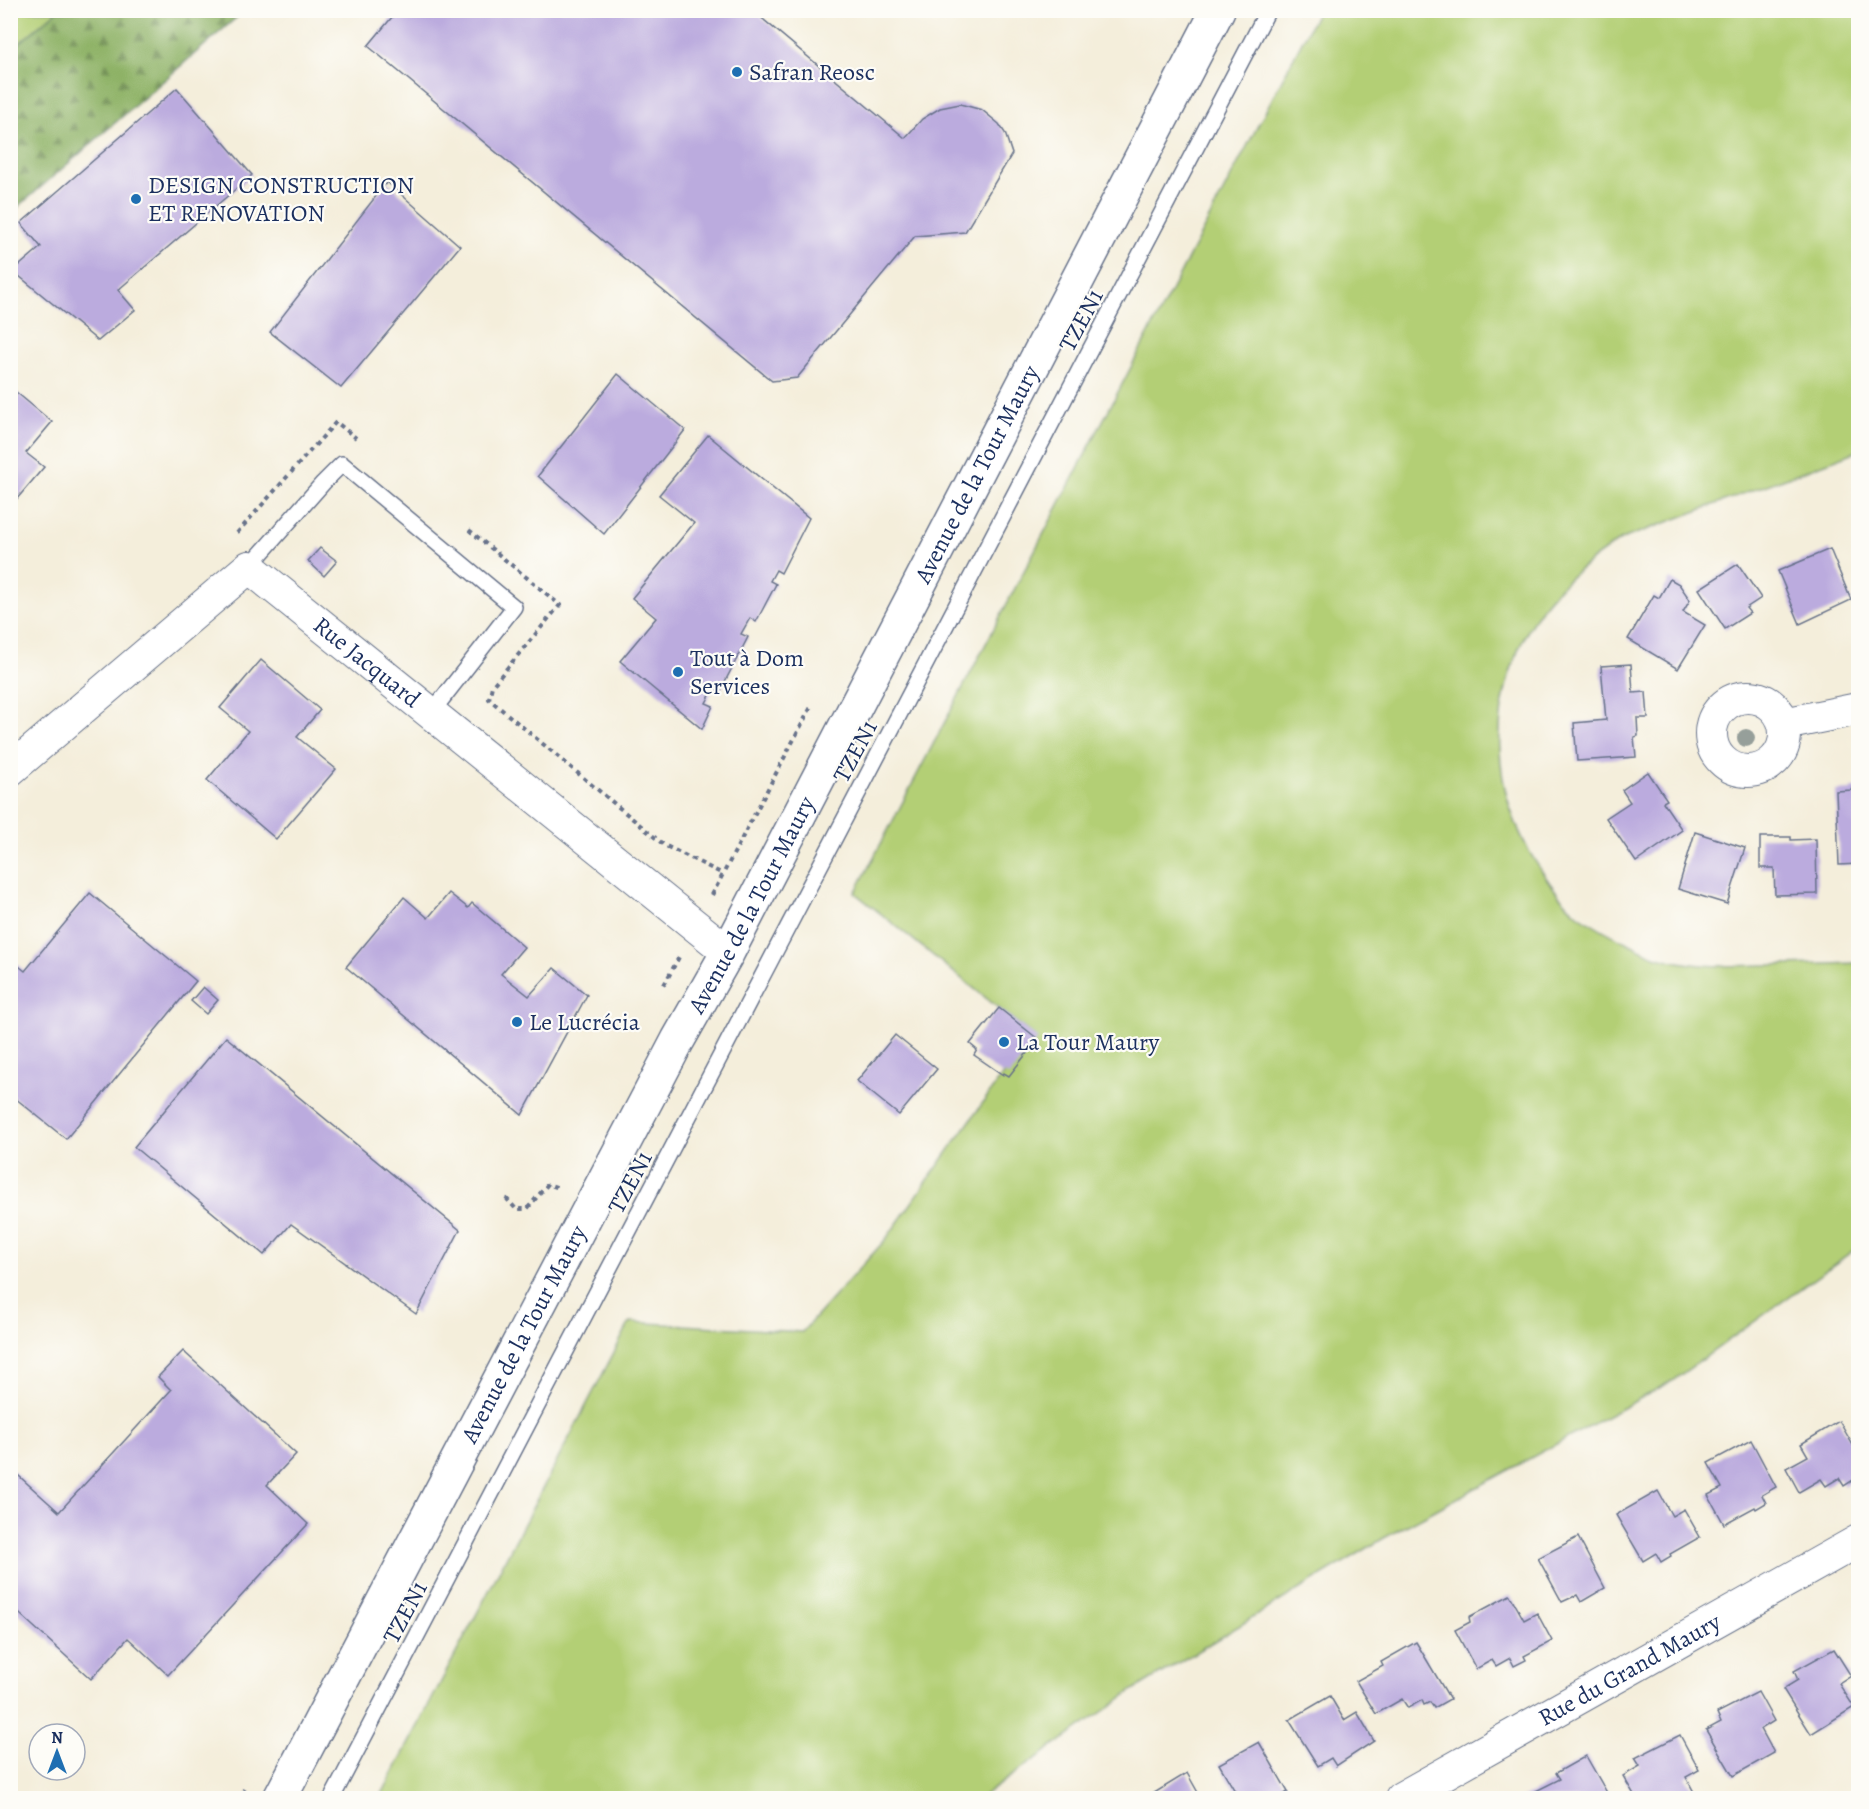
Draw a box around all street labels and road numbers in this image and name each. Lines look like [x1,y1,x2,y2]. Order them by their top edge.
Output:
street label: TZEN1 [1051,283,1111,357]
street label: Avenue de la Tour Maury [906,359,1047,590]
street label: Rue Jacquard [307,609,427,715]
street label: TZEN1 [825,714,885,788]
street label: Avenue de la Tour Maury [680,790,822,1020]
street label: TZEN1 [600,1145,660,1219]
street label: Avenue de la Tour Maury [453,1219,594,1449]
street label: TZEN1 [375,1575,435,1649]
street label: Rue du Grand Maury [1533,1605,1726,1734]

